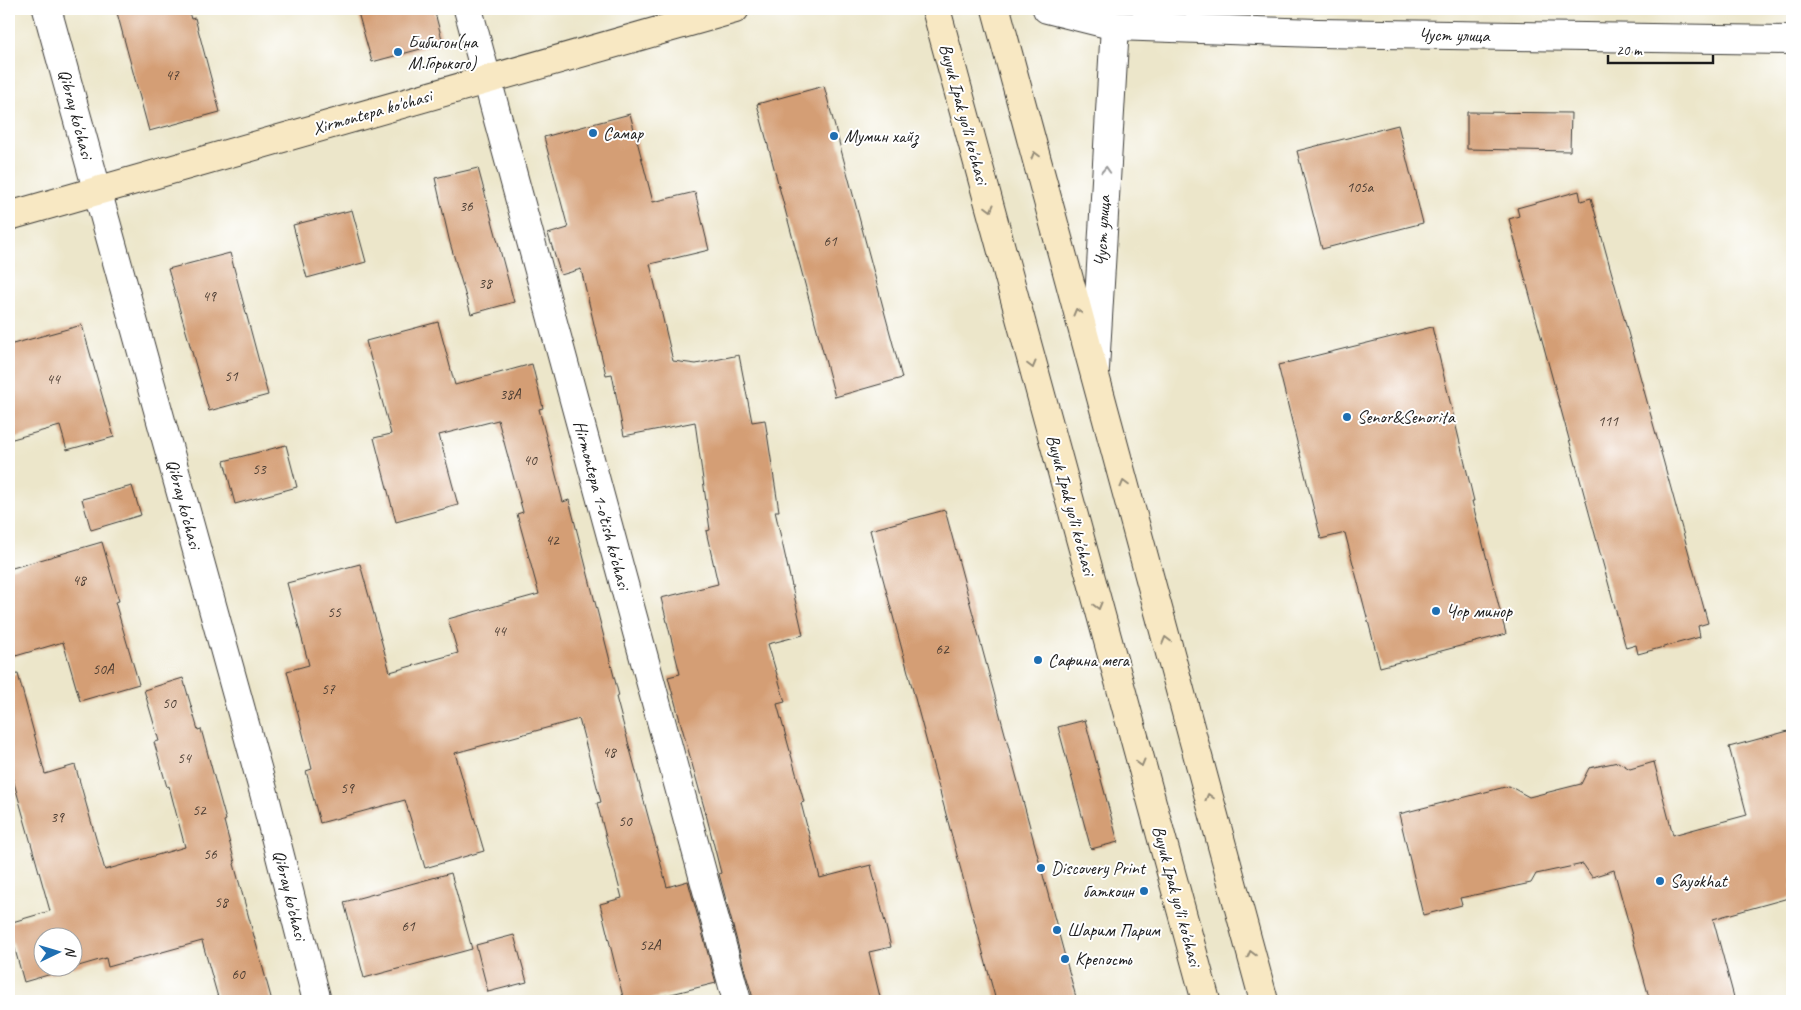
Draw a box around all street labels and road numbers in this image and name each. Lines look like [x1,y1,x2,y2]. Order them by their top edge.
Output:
street label: Чуст улица [1418,23,1491,47]
street label: Buyuk Ipak yo'li ko'chasi [935,41,994,189]
street label: Qibray ko'chasi [54,67,99,164]
street label: Xirmontepa ko'chasi [310,84,437,139]
street label: Чуст улица [1089,194,1115,267]
street label: Hirmontepa 1-o'tish ko'chasi [569,418,636,594]
street label: Buyuk Ipak yo'li ko'chasi [1042,432,1101,580]
street label: Qibray ko'chasi [162,457,207,554]
street label: Buyuk Ipak yo'li ko'chasi [1148,823,1207,971]
street label: Qibray ko'chasi [268,848,312,945]

